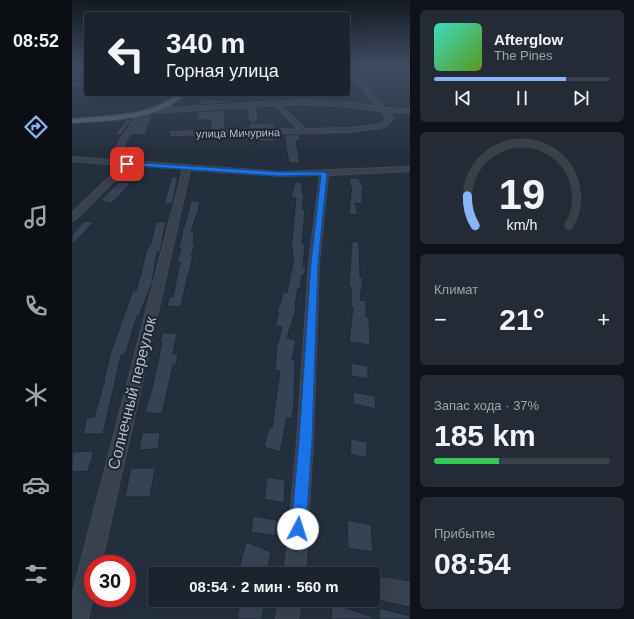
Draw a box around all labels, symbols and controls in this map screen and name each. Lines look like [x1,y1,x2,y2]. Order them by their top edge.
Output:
icon: left [100,28,152,80]
text: 340 m [166,28,245,59]
text: 08:52 [13,31,59,51]
text: Afterglow [494,31,563,48]
text: The Pines [494,48,553,63]
text: Горная улица [166,61,279,81]
icon: previous [452,87,474,109]
icon: pause [511,87,533,109]
icon: next [570,87,592,109]
icon: directions [22,113,50,141]
street label: улица Мичурина [196,126,281,140]
pin [110,147,144,181]
icon: arrive [116,153,138,175]
text: 19 [499,170,545,217]
icon: music [22,203,50,231]
text: km/h [507,216,538,232]
text: Климат [434,282,478,297]
icon: phone [22,292,50,320]
text: 21° [499,303,545,336]
text: − [434,307,447,332]
text: + [597,307,610,332]
street label: Солнечный переулок [105,314,159,471]
icon: climate [22,381,50,409]
text: Запас хода · 37% [434,398,539,413]
text: 185 km [434,419,536,452]
icon: car [22,471,50,499]
position arrow [277,508,319,550]
text: Прибытие [434,526,495,541]
text: 08:54 [434,547,511,580]
speed limit sign: 30 [84,555,136,607]
icon: filters [22,560,50,588]
text: 08:54 · 2 мин · 560 m [189,578,339,595]

